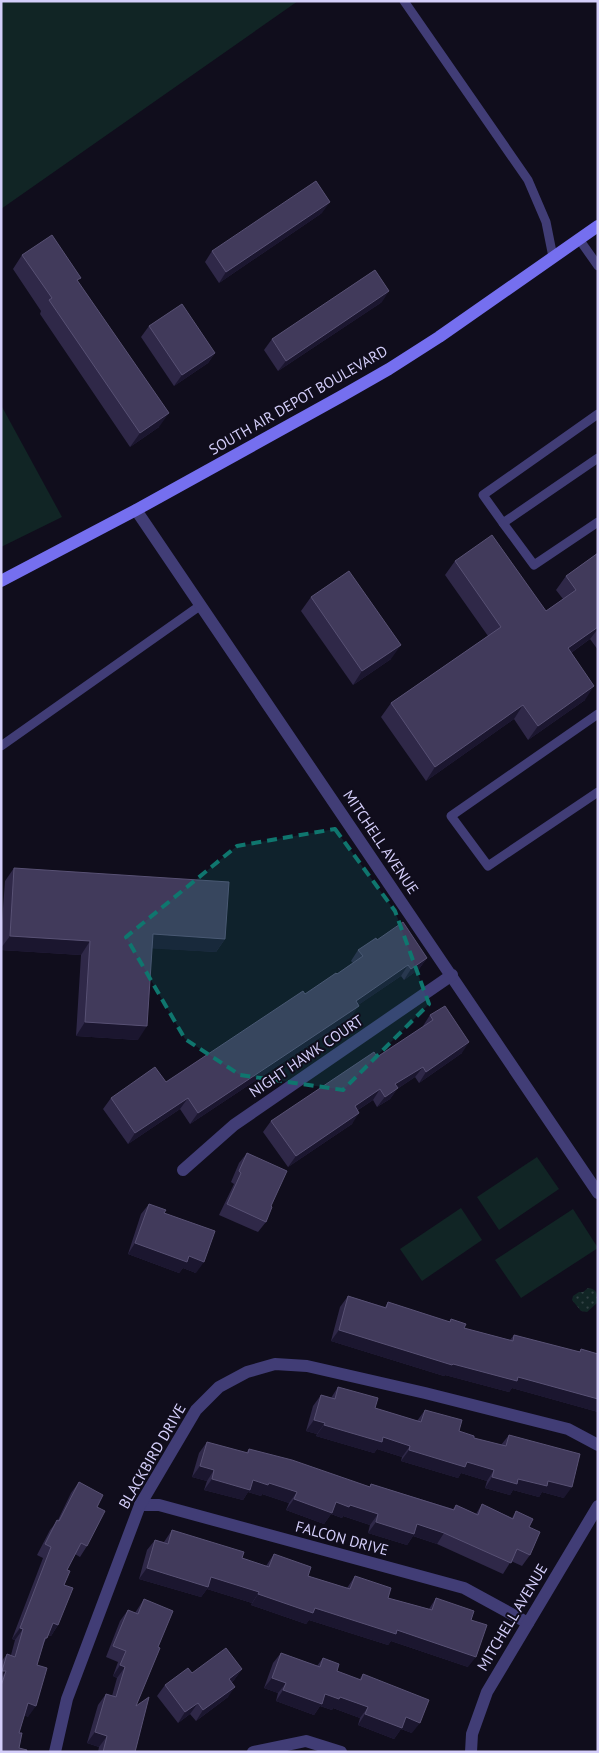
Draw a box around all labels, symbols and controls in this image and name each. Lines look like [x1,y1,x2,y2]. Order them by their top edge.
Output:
street label: SOUTH AIR DEPOT BOULEVARD [205,341,391,459]
street label: MITCHELL AVENUE [339,786,423,898]
street label: NIGHT HAWK COURT [245,1010,367,1101]
street label: BLACKBIRD DRIVE [114,1400,190,1512]
street label: FALCON DRIVE [293,1516,391,1560]
street label: MITCHELL AVENUE [473,1560,551,1674]

